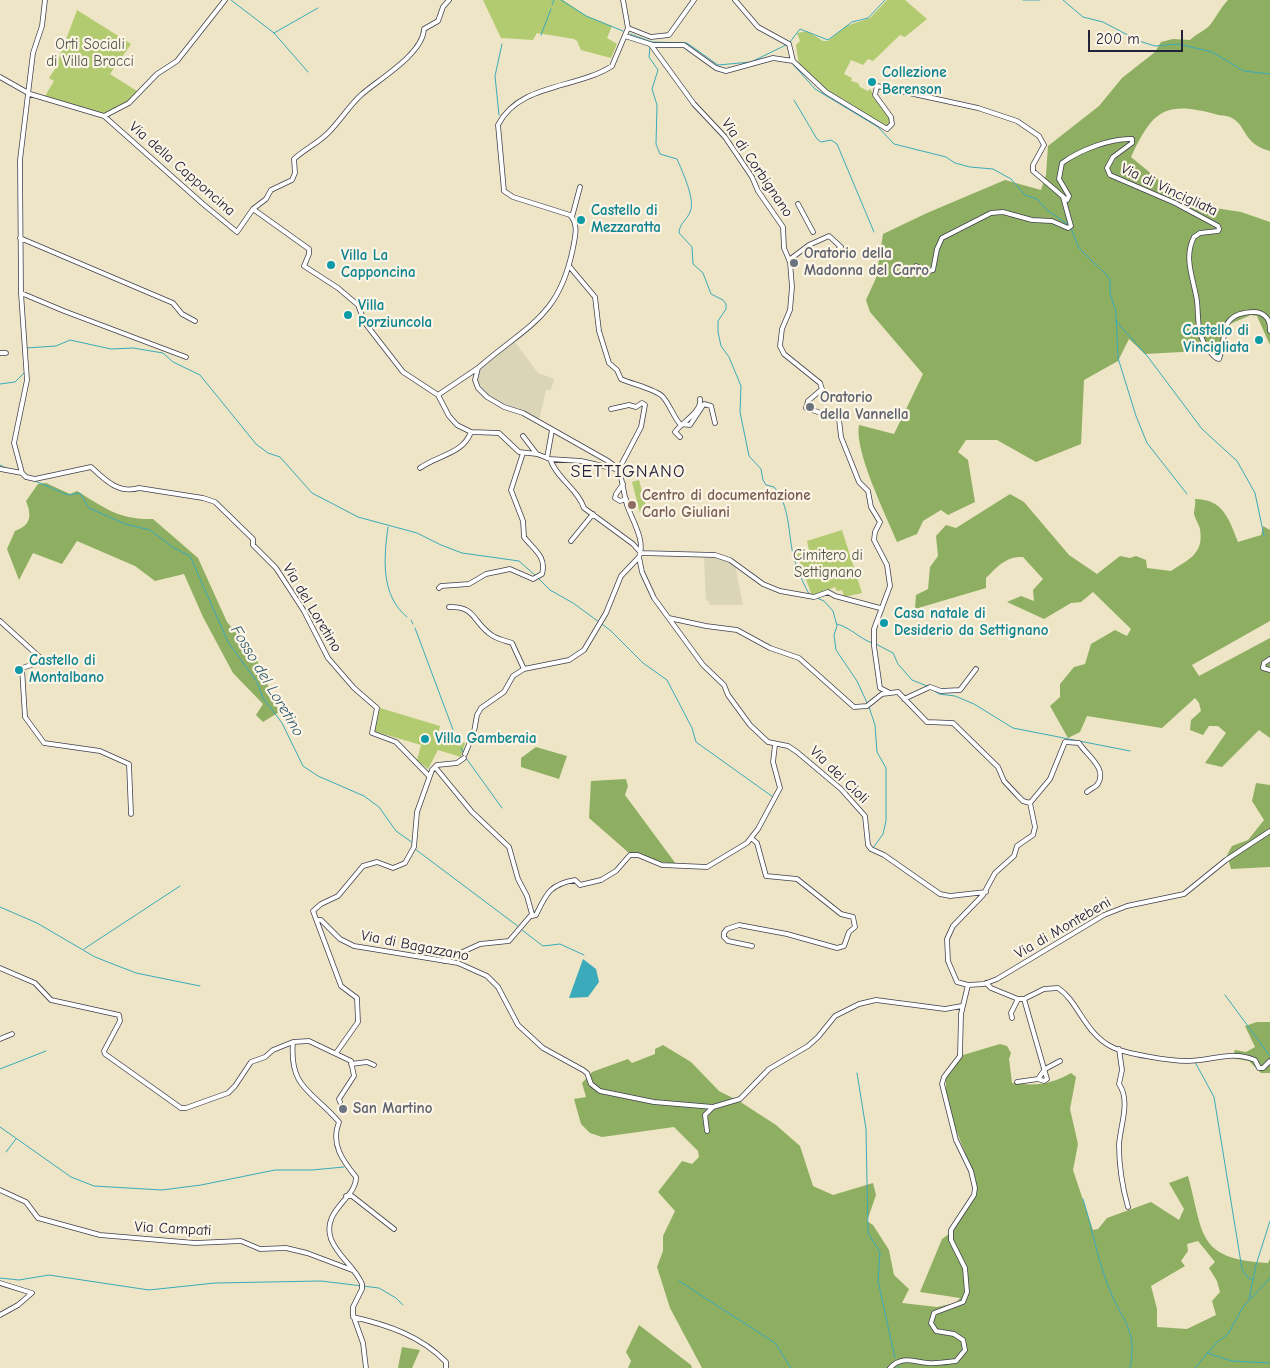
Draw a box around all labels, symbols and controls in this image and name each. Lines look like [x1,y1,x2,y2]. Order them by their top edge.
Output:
scale bar [1090,20,1185,52]
text: 200 m [1096,30,1140,48]
park label: Orti Sociali di Villa Bracci [46,36,134,71]
place label: Collezione Berenson [882,64,947,99]
marker: Collezione Berenson [866,76,878,88]
street label: Via di Corbignano [717,115,797,221]
street label: Via della Capponcina [125,118,239,220]
street label: Via di Vincigliata [1118,160,1220,220]
place label: Castello di Mezzaratta [591,202,661,237]
marker: Castello di Mezzaratta [575,214,587,226]
place label: Oratorio della Madonna del Carro [804,245,929,280]
place label: Villa La Capponcina [341,247,416,282]
marker: Oratorio della Madonna del Carro [788,257,800,269]
marker: Villa La Capponcina [325,259,337,271]
place label: Villa Porziuncola [358,297,432,332]
marker: Villa Porziuncola [342,309,354,321]
place label: Castello di Vincigliata [1182,322,1249,357]
marker: Castello di Vincigliata [1253,334,1265,346]
place label: Oratorio della Vannella [820,389,909,424]
marker: Oratorio della Vannella [804,401,816,413]
district label: SETTIGNANO [569,461,687,483]
place label: Centro di documentazione Carlo Giuliani [642,487,811,522]
marker: Centro di documentazione Carlo Giuliani [626,499,638,511]
park label: Cimitero di Settignano [793,547,863,582]
street label: Via del Loretino [278,560,346,656]
place label: Casa natale di Desiderio da Settignano [894,605,1048,640]
marker: Casa natale di Desiderio da Settignano [878,617,890,629]
water label: Fosso del Loretino [226,622,308,740]
place label: Castello di Montalbano [29,652,104,687]
marker: Castello di Montalbano [13,664,25,676]
place label: Villa Gamberaia [435,730,537,748]
marker: Villa Gamberaia [419,733,431,745]
street label: Via dei Cioli [806,742,872,808]
street label: Via di Montebeni [1012,893,1114,963]
street label: Via di Bagazzano [359,927,471,965]
place label: San Martino [353,1100,433,1118]
marker: San Martino [337,1103,349,1115]
street label: Via Campati [134,1218,212,1240]

